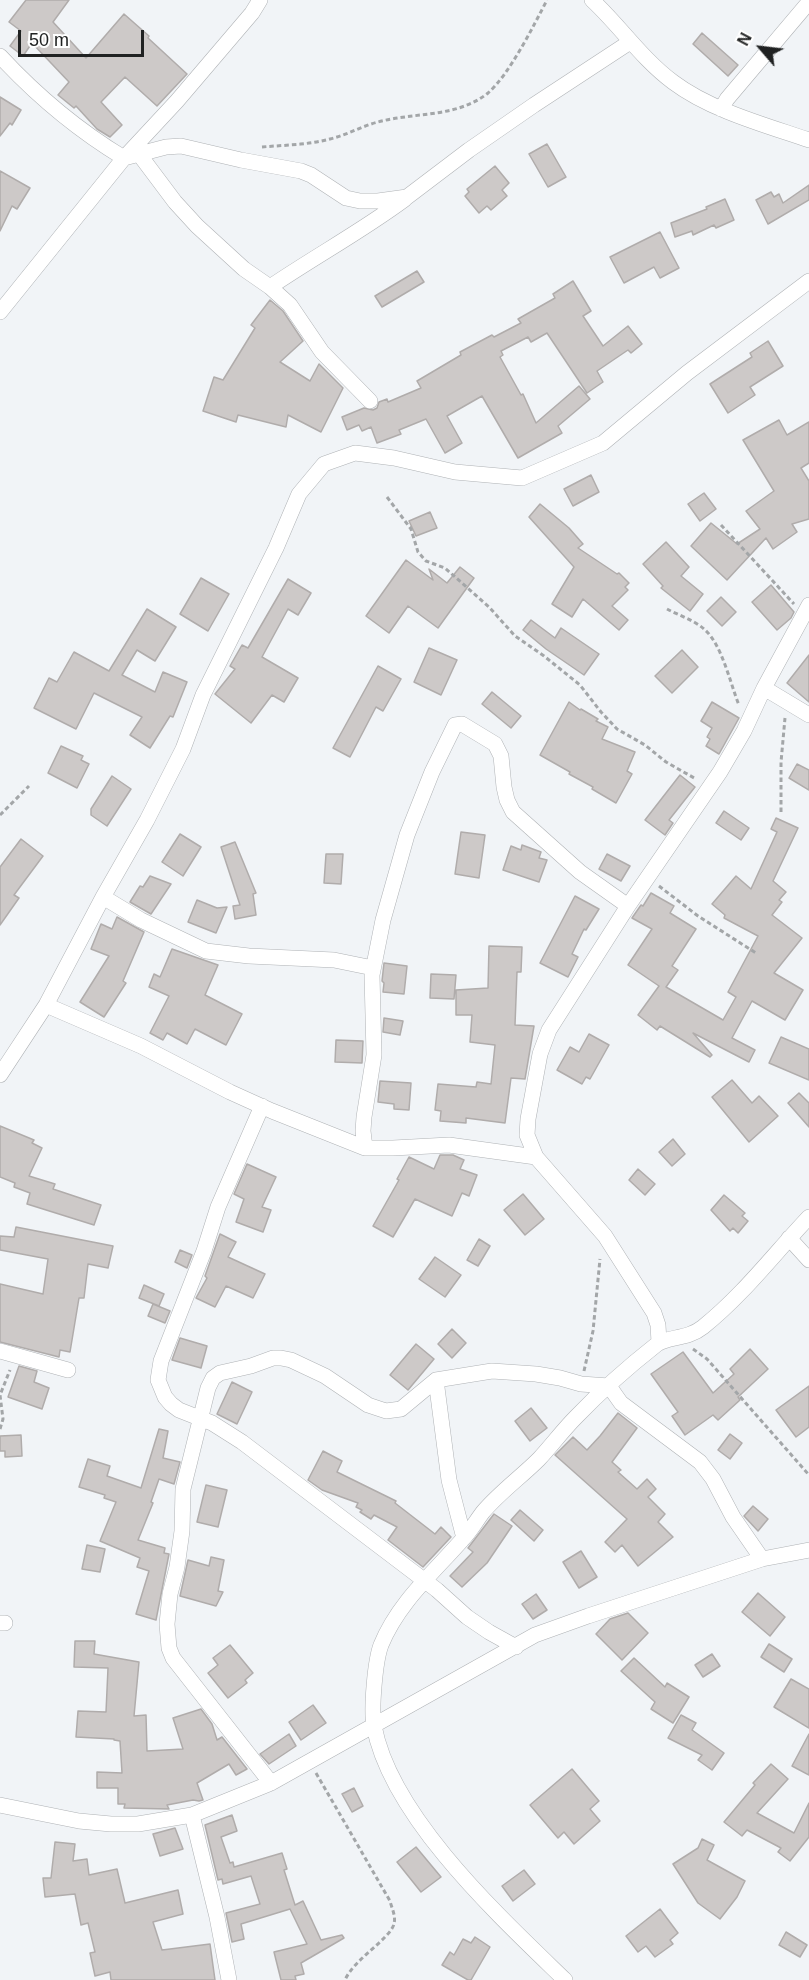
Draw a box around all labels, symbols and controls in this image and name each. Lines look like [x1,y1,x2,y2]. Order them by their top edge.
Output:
scale bar [21,18,147,56]
north arrow [731,18,791,78]
text: 50 m [29,30,69,50]
text: N [734,30,755,48]

